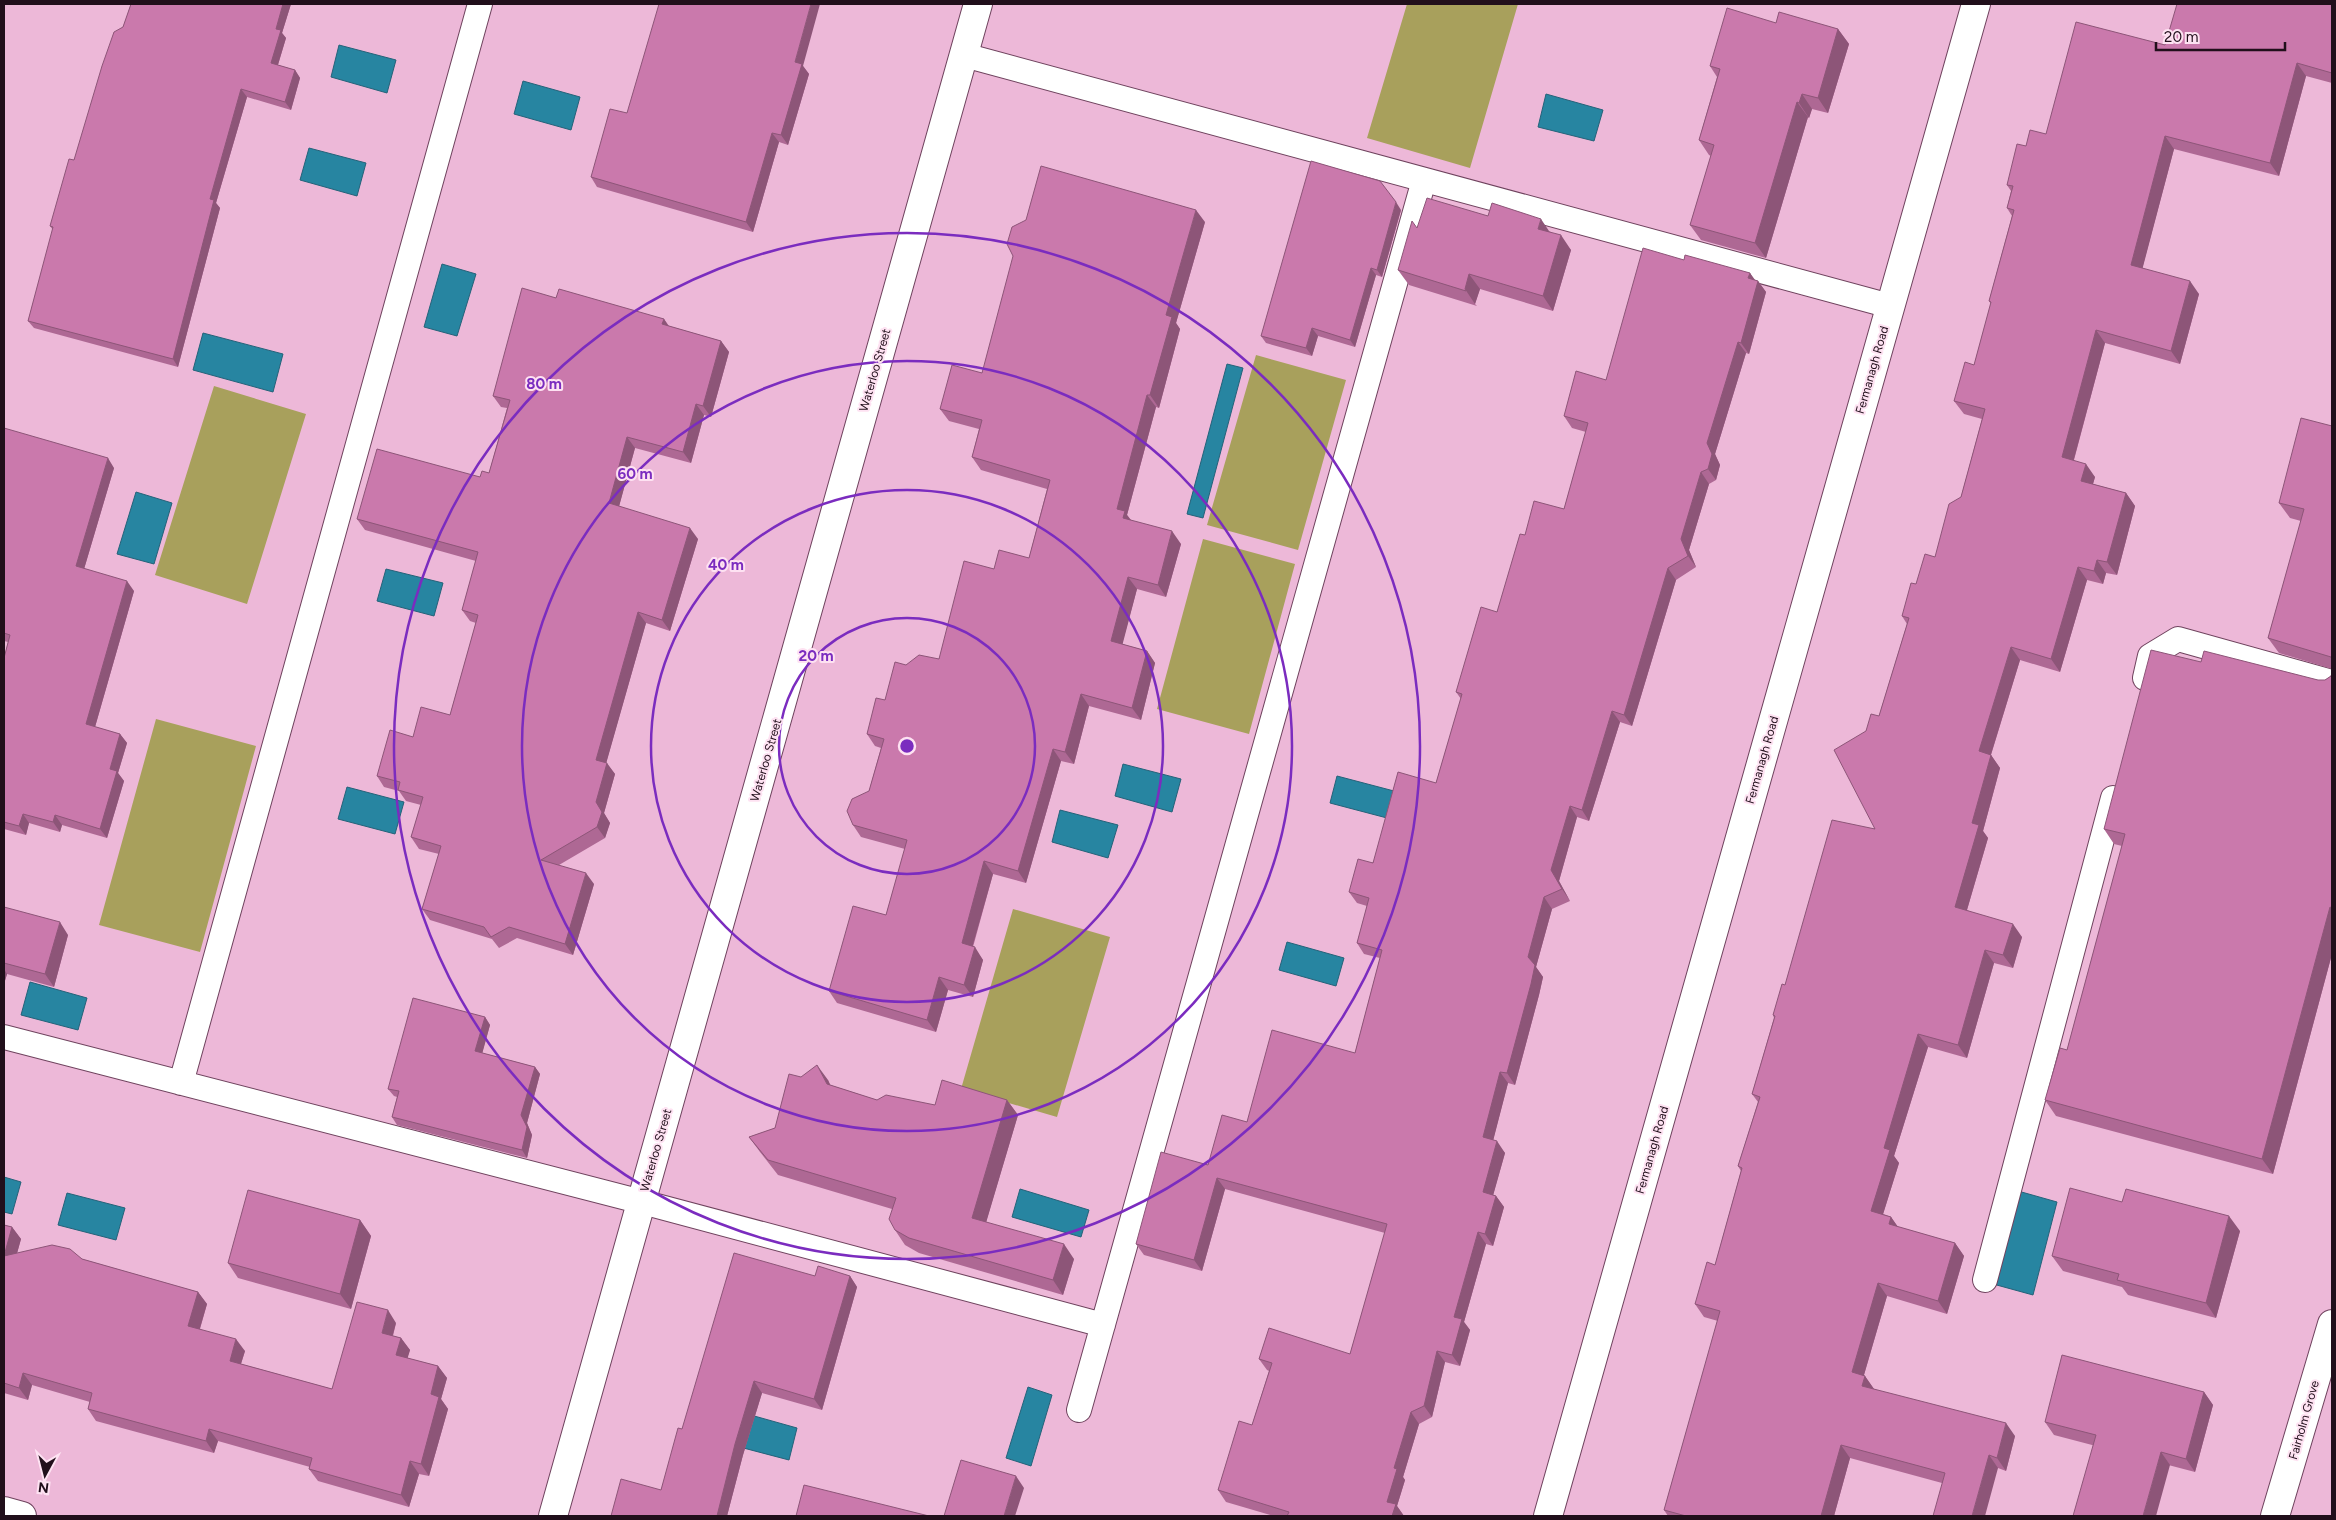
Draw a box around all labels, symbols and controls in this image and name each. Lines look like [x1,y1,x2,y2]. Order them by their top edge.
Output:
scale bar [2156,20,2285,52]
text: 20 m [2164,28,2198,46]
street label: Fermanagh Road [1853,325,1891,415]
street label: Waterloo Street [857,327,894,413]
text: 80 m [526,375,562,393]
text: 60 m [617,465,653,483]
text: 40 m [708,556,744,574]
text: 20 m [798,647,834,665]
street label: Fermanagh Road [1743,715,1781,805]
street label: Waterloo Street [748,717,785,803]
centre of rings [898,737,916,755]
street label: Fermanagh Road [1633,1105,1671,1195]
street label: Waterloo Street [638,1107,675,1193]
street label: Fairholm Grove [2286,1378,2322,1461]
north arrow [20,1450,70,1500]
text: N [37,1478,50,1497]

